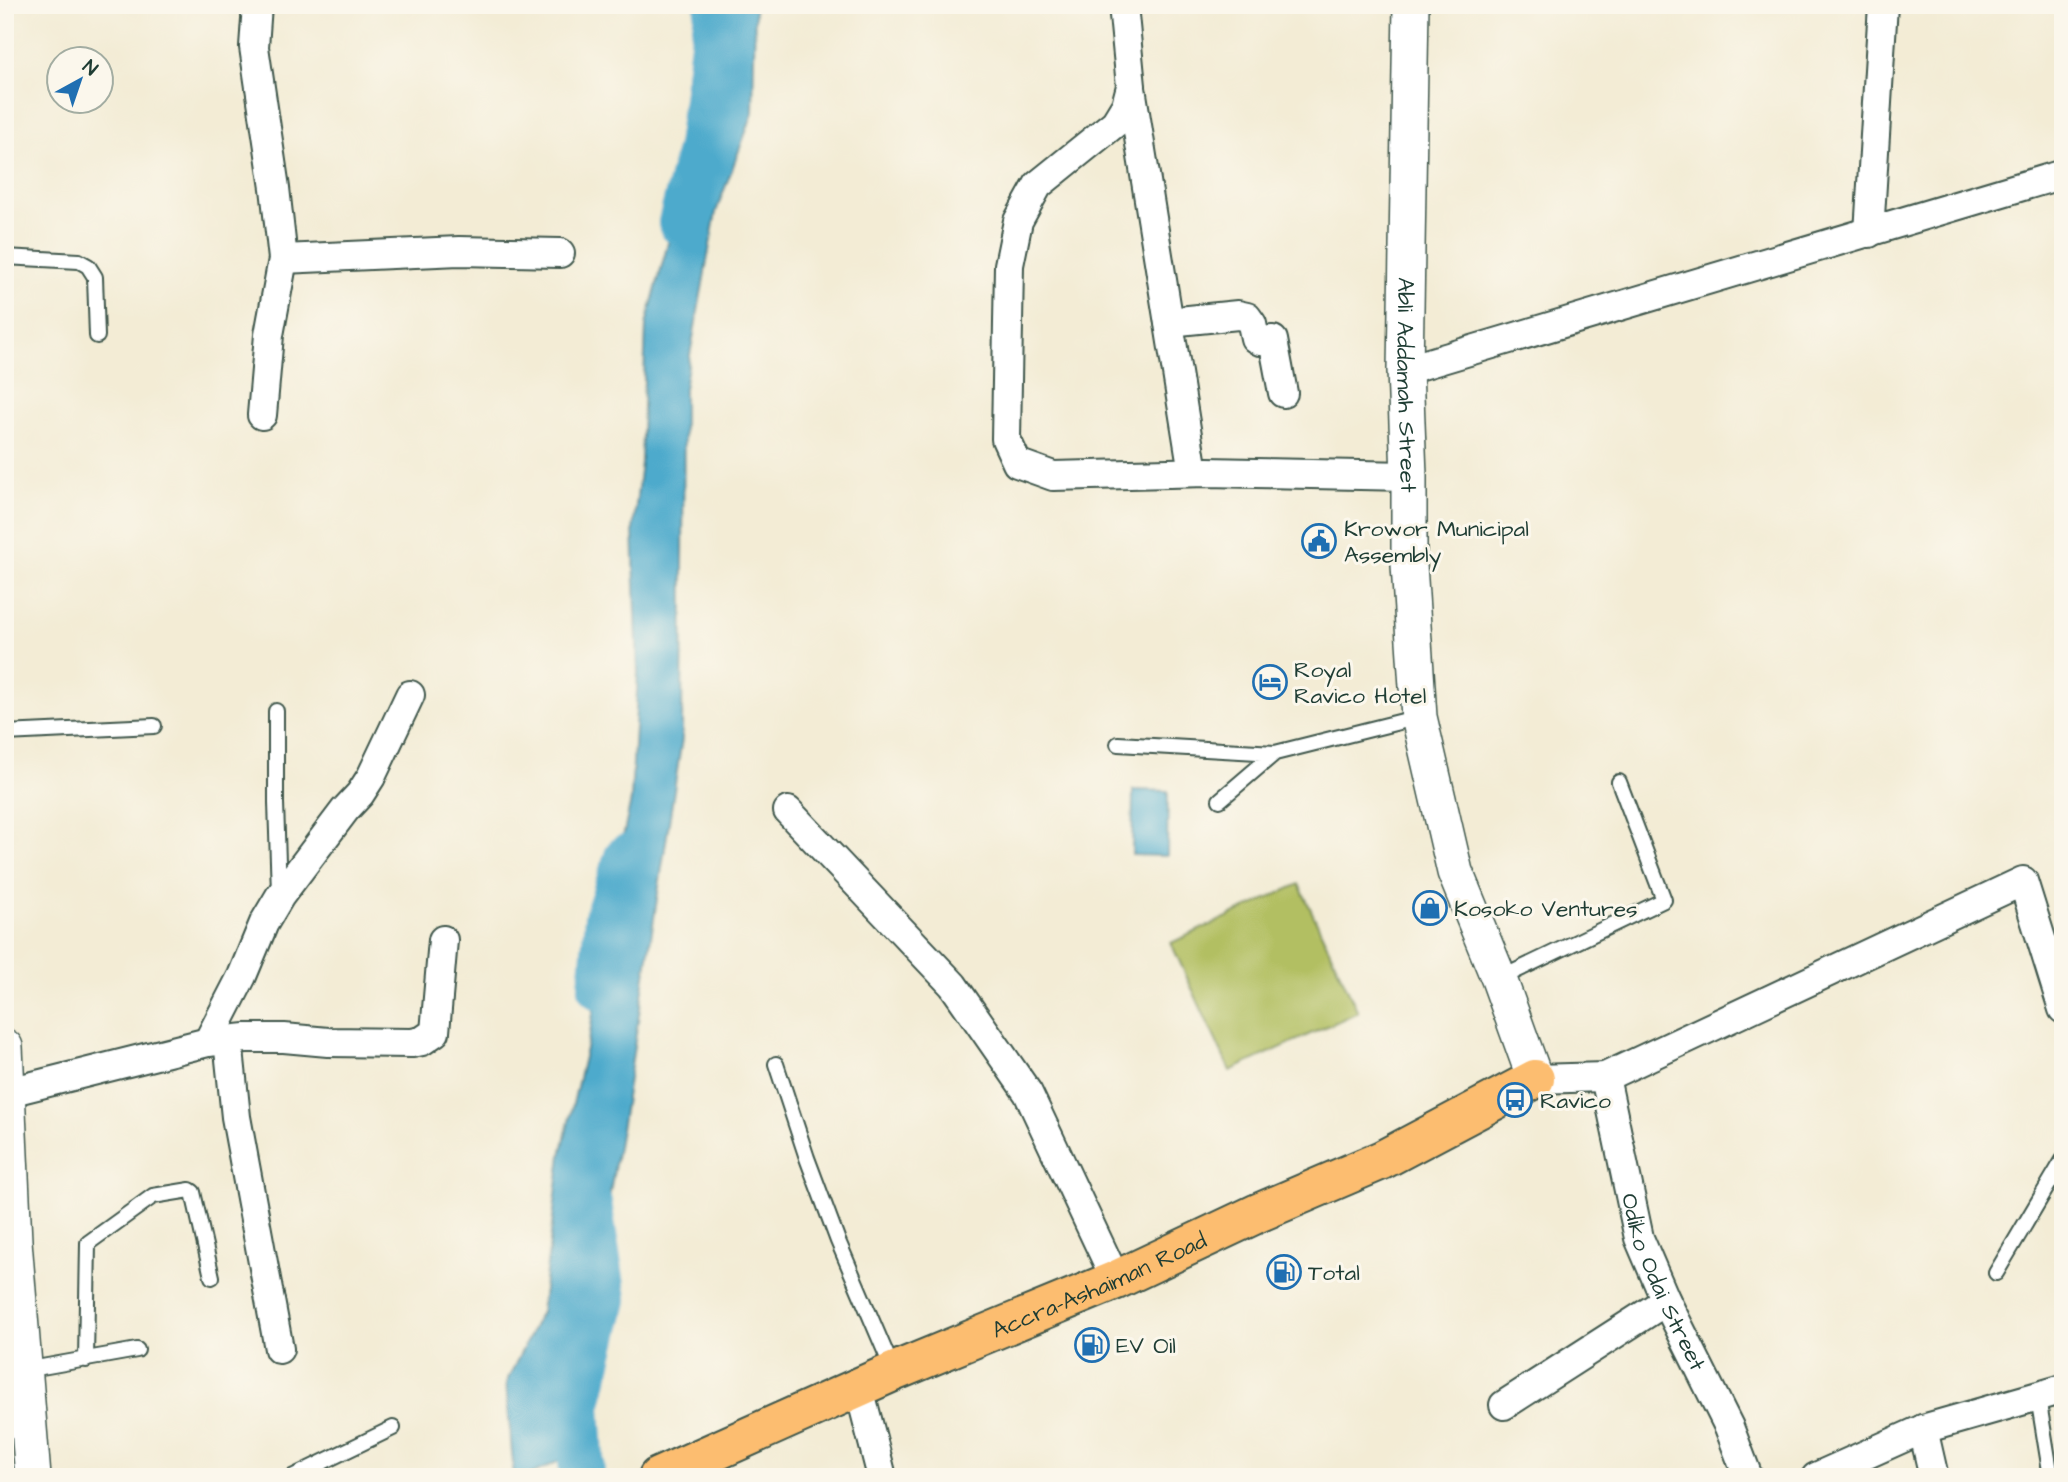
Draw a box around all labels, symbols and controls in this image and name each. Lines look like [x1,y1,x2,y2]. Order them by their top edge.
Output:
north arrow [46,46,116,116]
text: N [77,54,103,82]
street label: Abli Addamah Street [1388,277,1424,493]
place label: Krowor Municipal Assembly [1344,513,1529,572]
public building icon: Krowor Municipal Assembly [1300,522,1338,560]
place label: Royal Ravico Hotel [1294,654,1426,712]
hotel icon: Royal Ravico Hotel [1251,663,1289,701]
shop icon: Kosoko Ventures [1411,889,1449,927]
place label: Kosoko Ventures [1454,893,1638,925]
bus stop icon: Ravico [1496,1081,1534,1119]
place label: Ravico [1540,1085,1611,1117]
street label: Odiko Odai Street [1613,1191,1714,1377]
street label: Accra-Ashaiman Road [987,1224,1212,1347]
fuel station icon: Total [1265,1253,1303,1291]
place label: Total [1308,1257,1360,1289]
fuel station icon: EV Oil [1073,1326,1111,1364]
place label: EV Oil [1116,1330,1176,1362]

